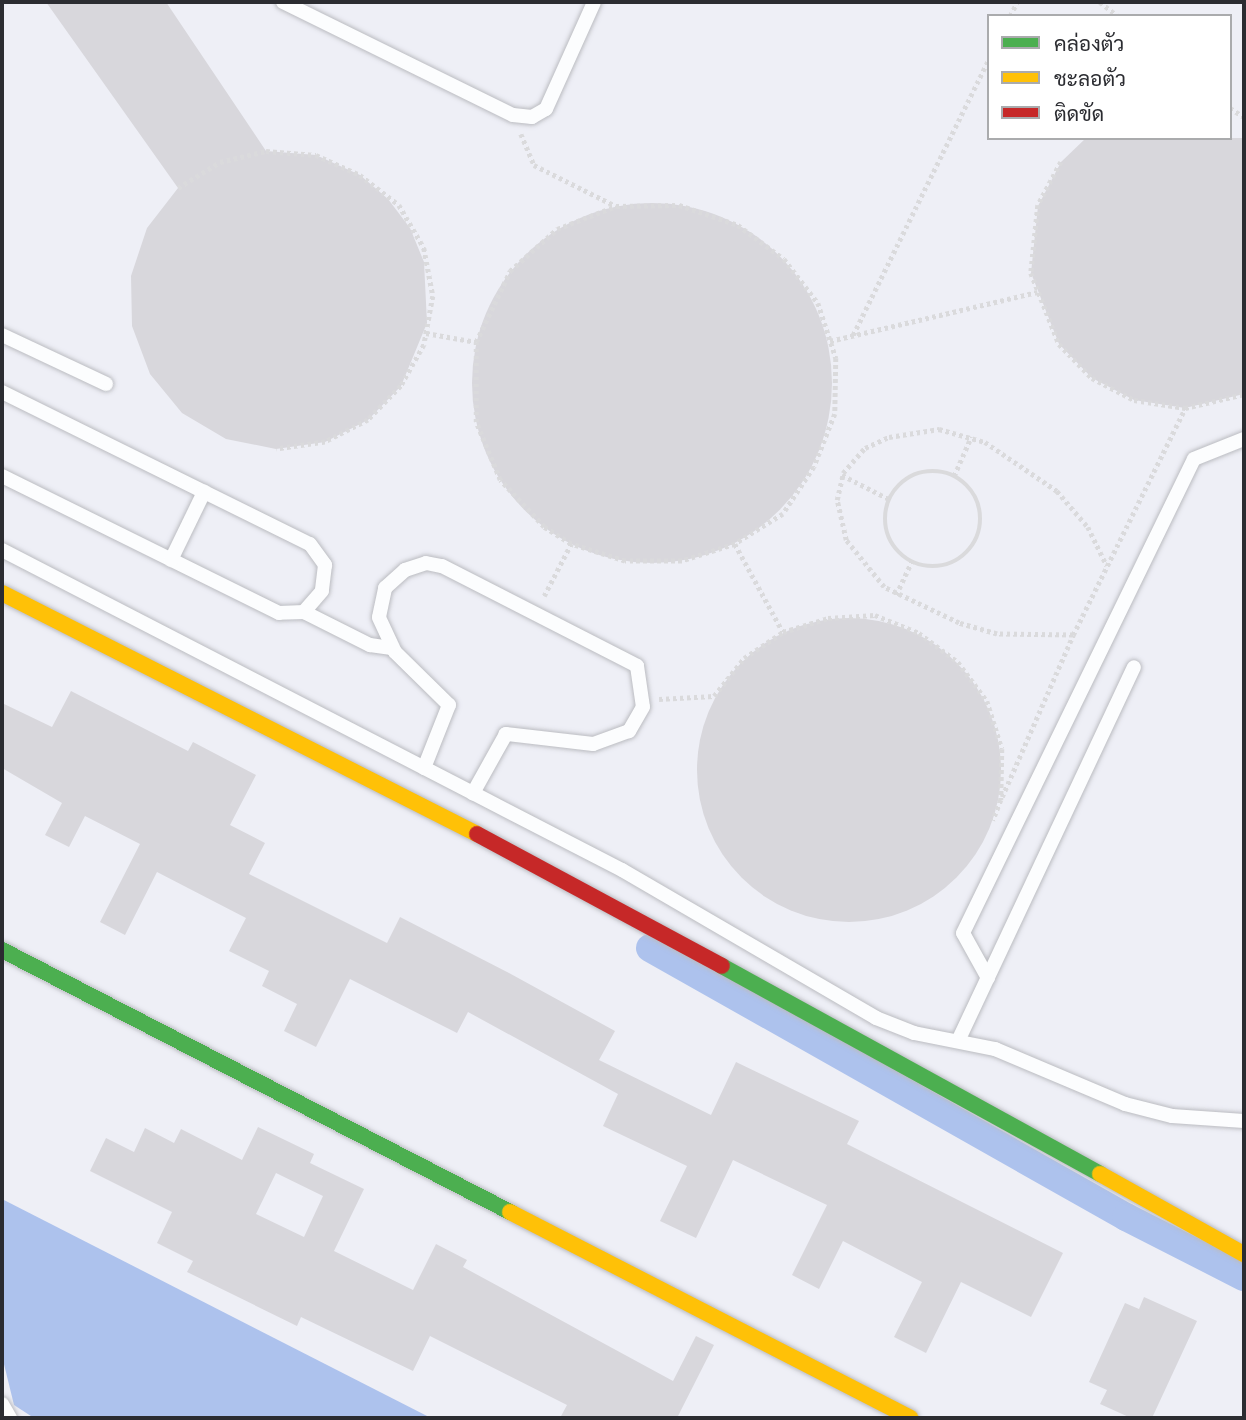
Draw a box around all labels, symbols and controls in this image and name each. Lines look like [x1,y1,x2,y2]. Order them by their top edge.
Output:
legend [987,14,1232,140]
text: คล่องตัว [1054,31,1124,56]
text: ชะลอตัว [1054,66,1126,91]
text: ติดขัด [1054,101,1104,126]

